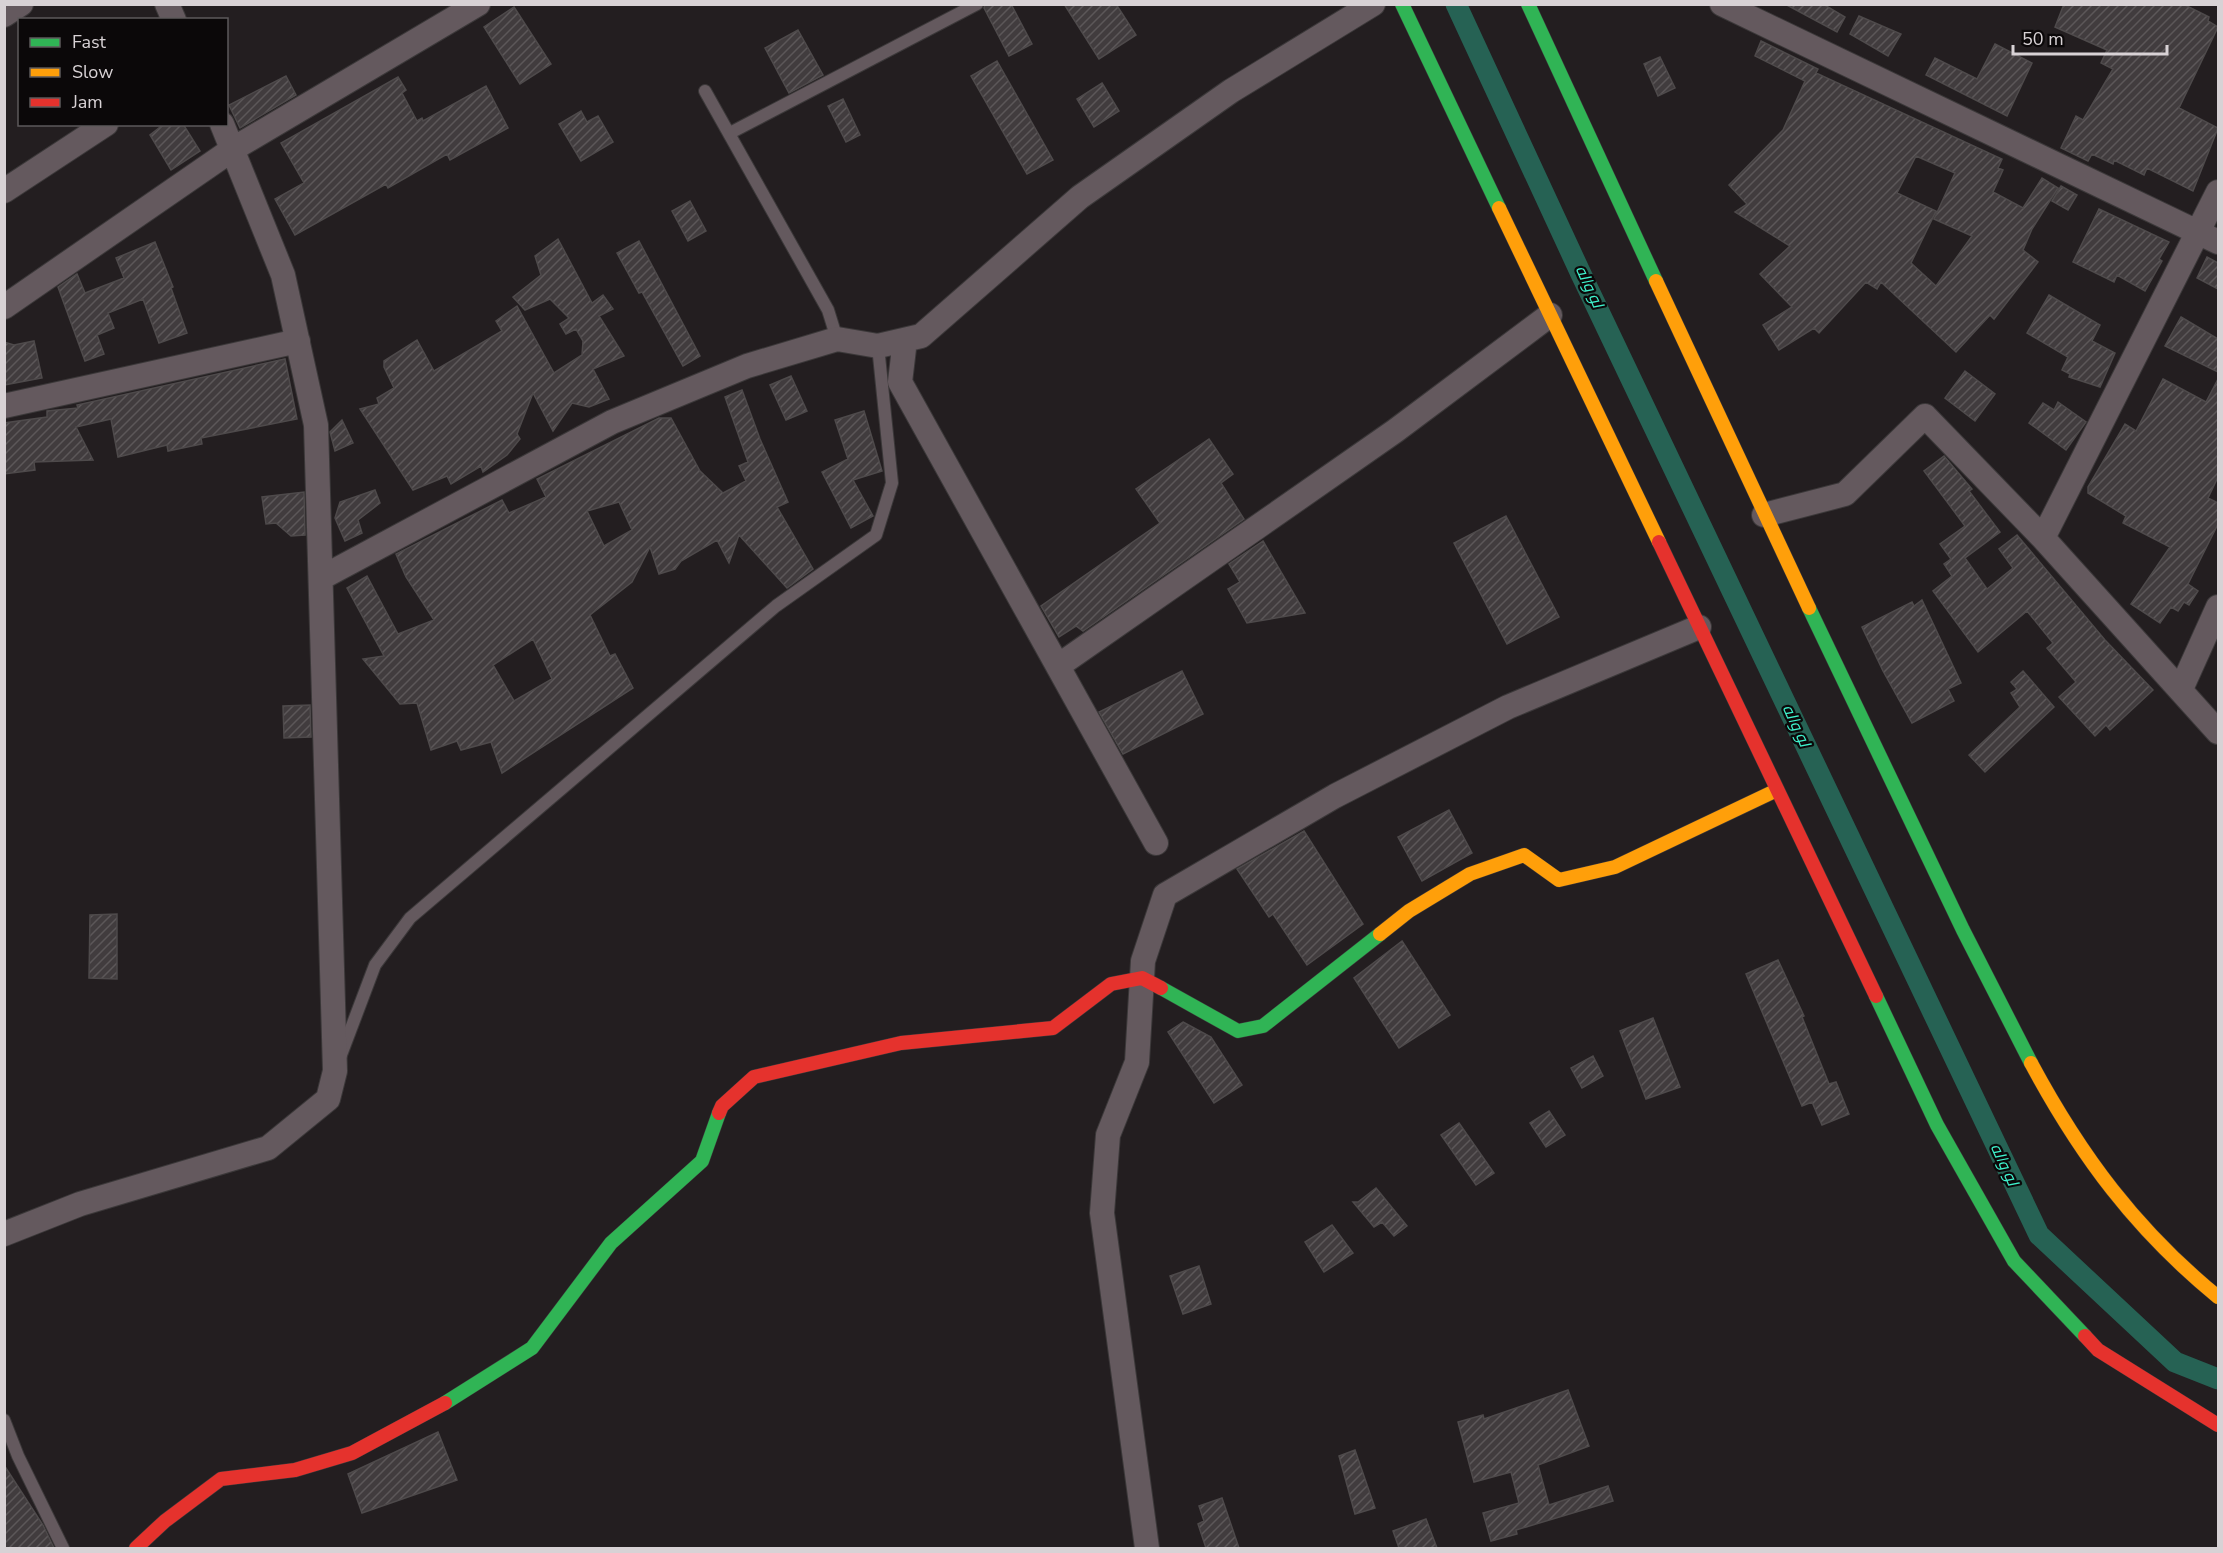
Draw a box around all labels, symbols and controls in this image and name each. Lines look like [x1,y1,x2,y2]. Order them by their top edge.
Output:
legend [18,18,228,126]
scale bar [2013,18,2168,56]
text: 50 m [2022,27,2064,51]
text: Fast [72,30,107,54]
text: Slow [72,60,113,84]
text: Jam [71,90,103,114]
water label: لو واله [1570,262,1610,314]
water label: لو واله [1777,701,1817,753]
water label: لو واله [1985,1140,2025,1192]

